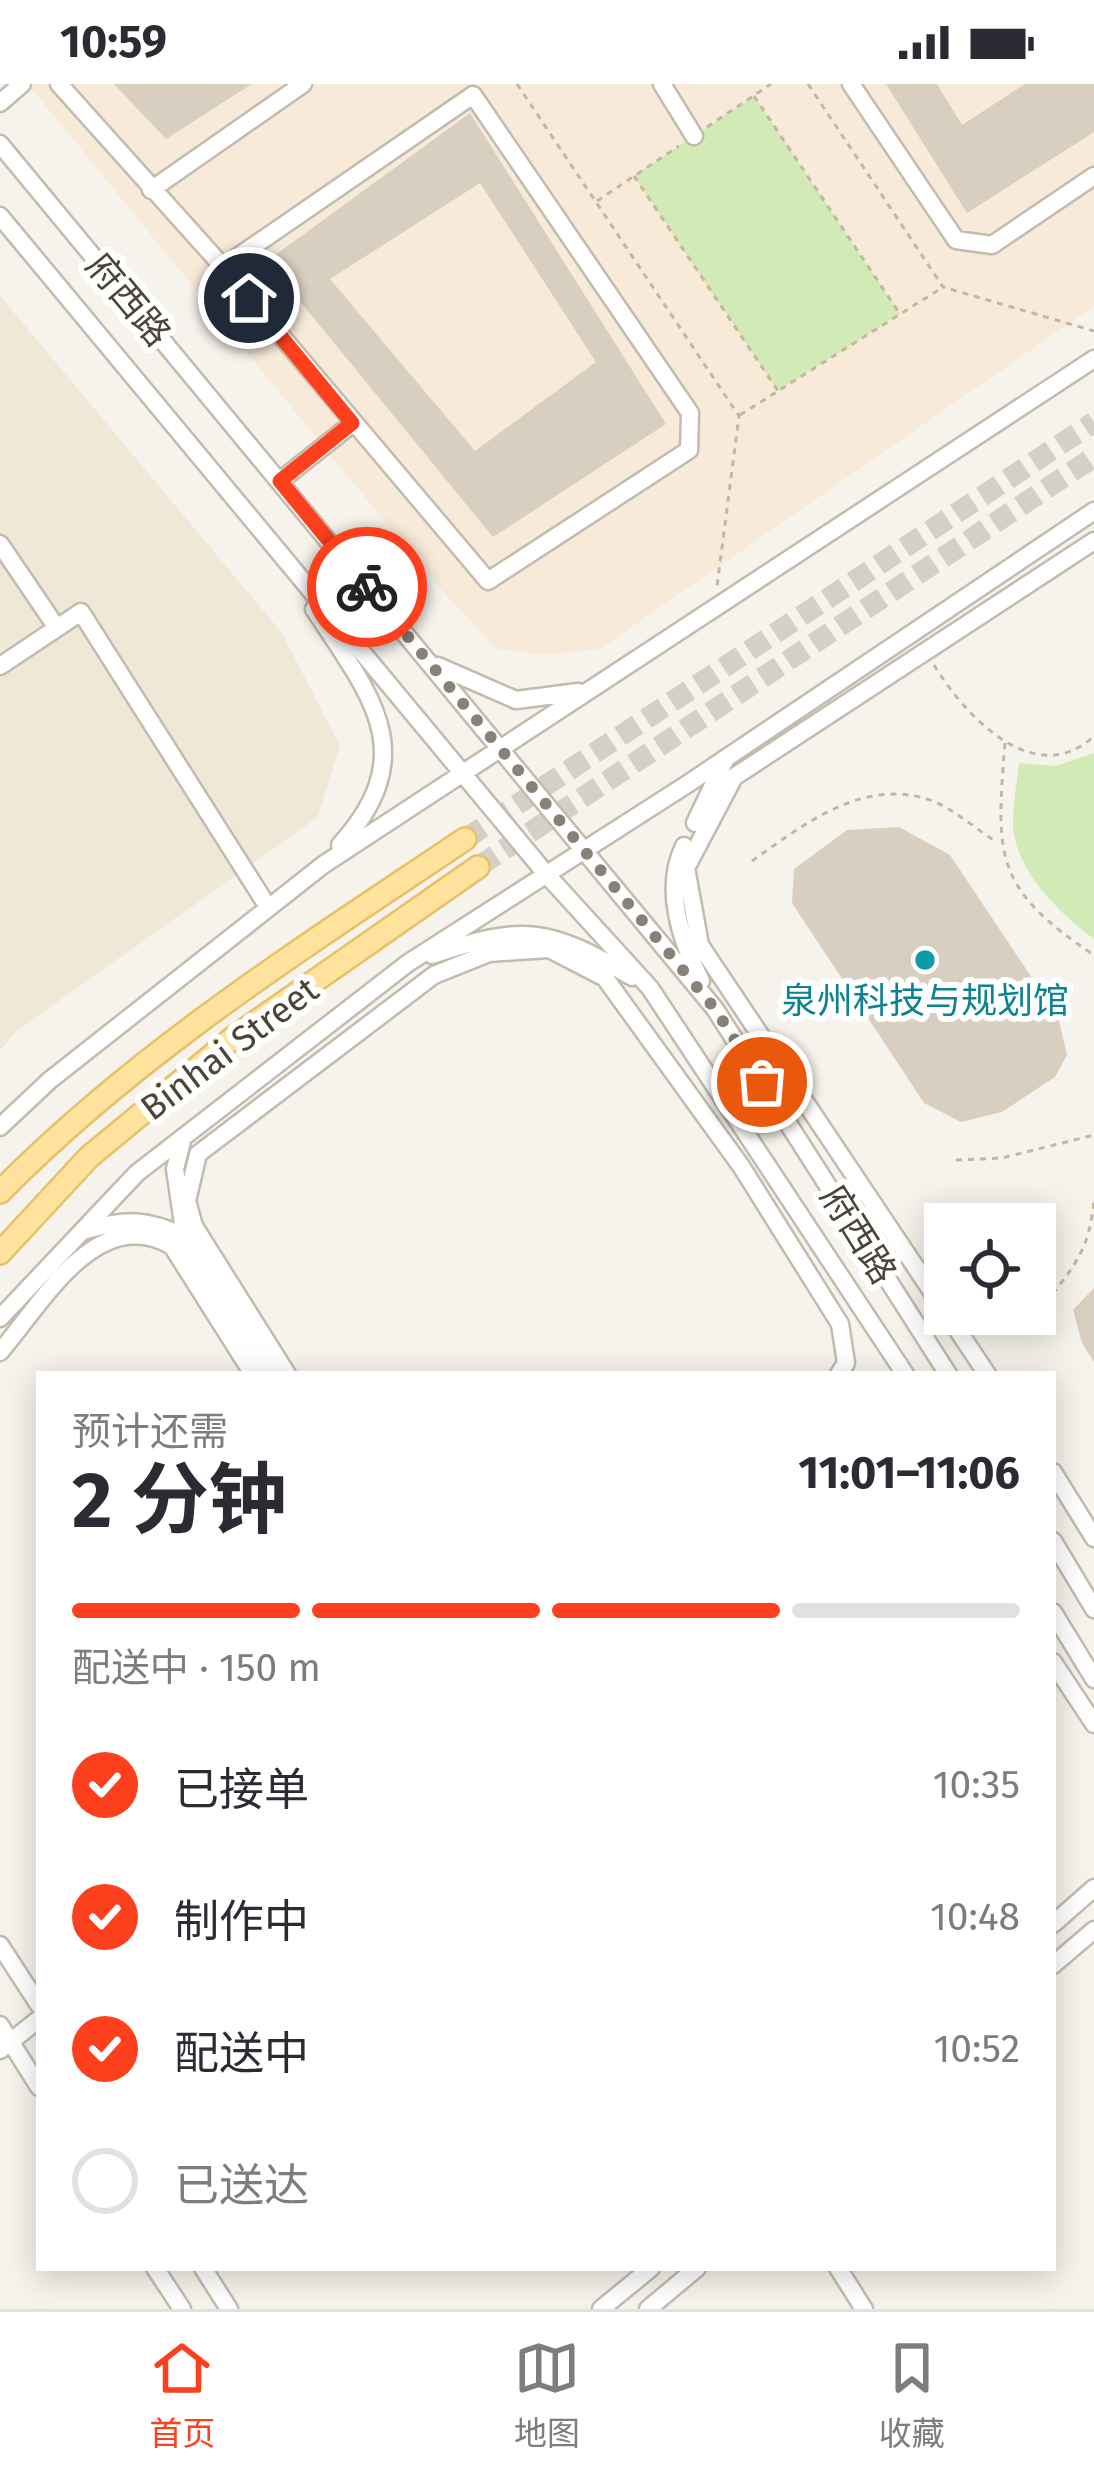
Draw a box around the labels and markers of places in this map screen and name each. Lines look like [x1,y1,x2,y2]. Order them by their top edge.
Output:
pin [198,247,300,349]
marker: 泉州科技与规划馆 [912,947,938,973]
place label: 泉州科技与规划馆 [781,979,1069,1023]
pin [711,1031,813,1133]

